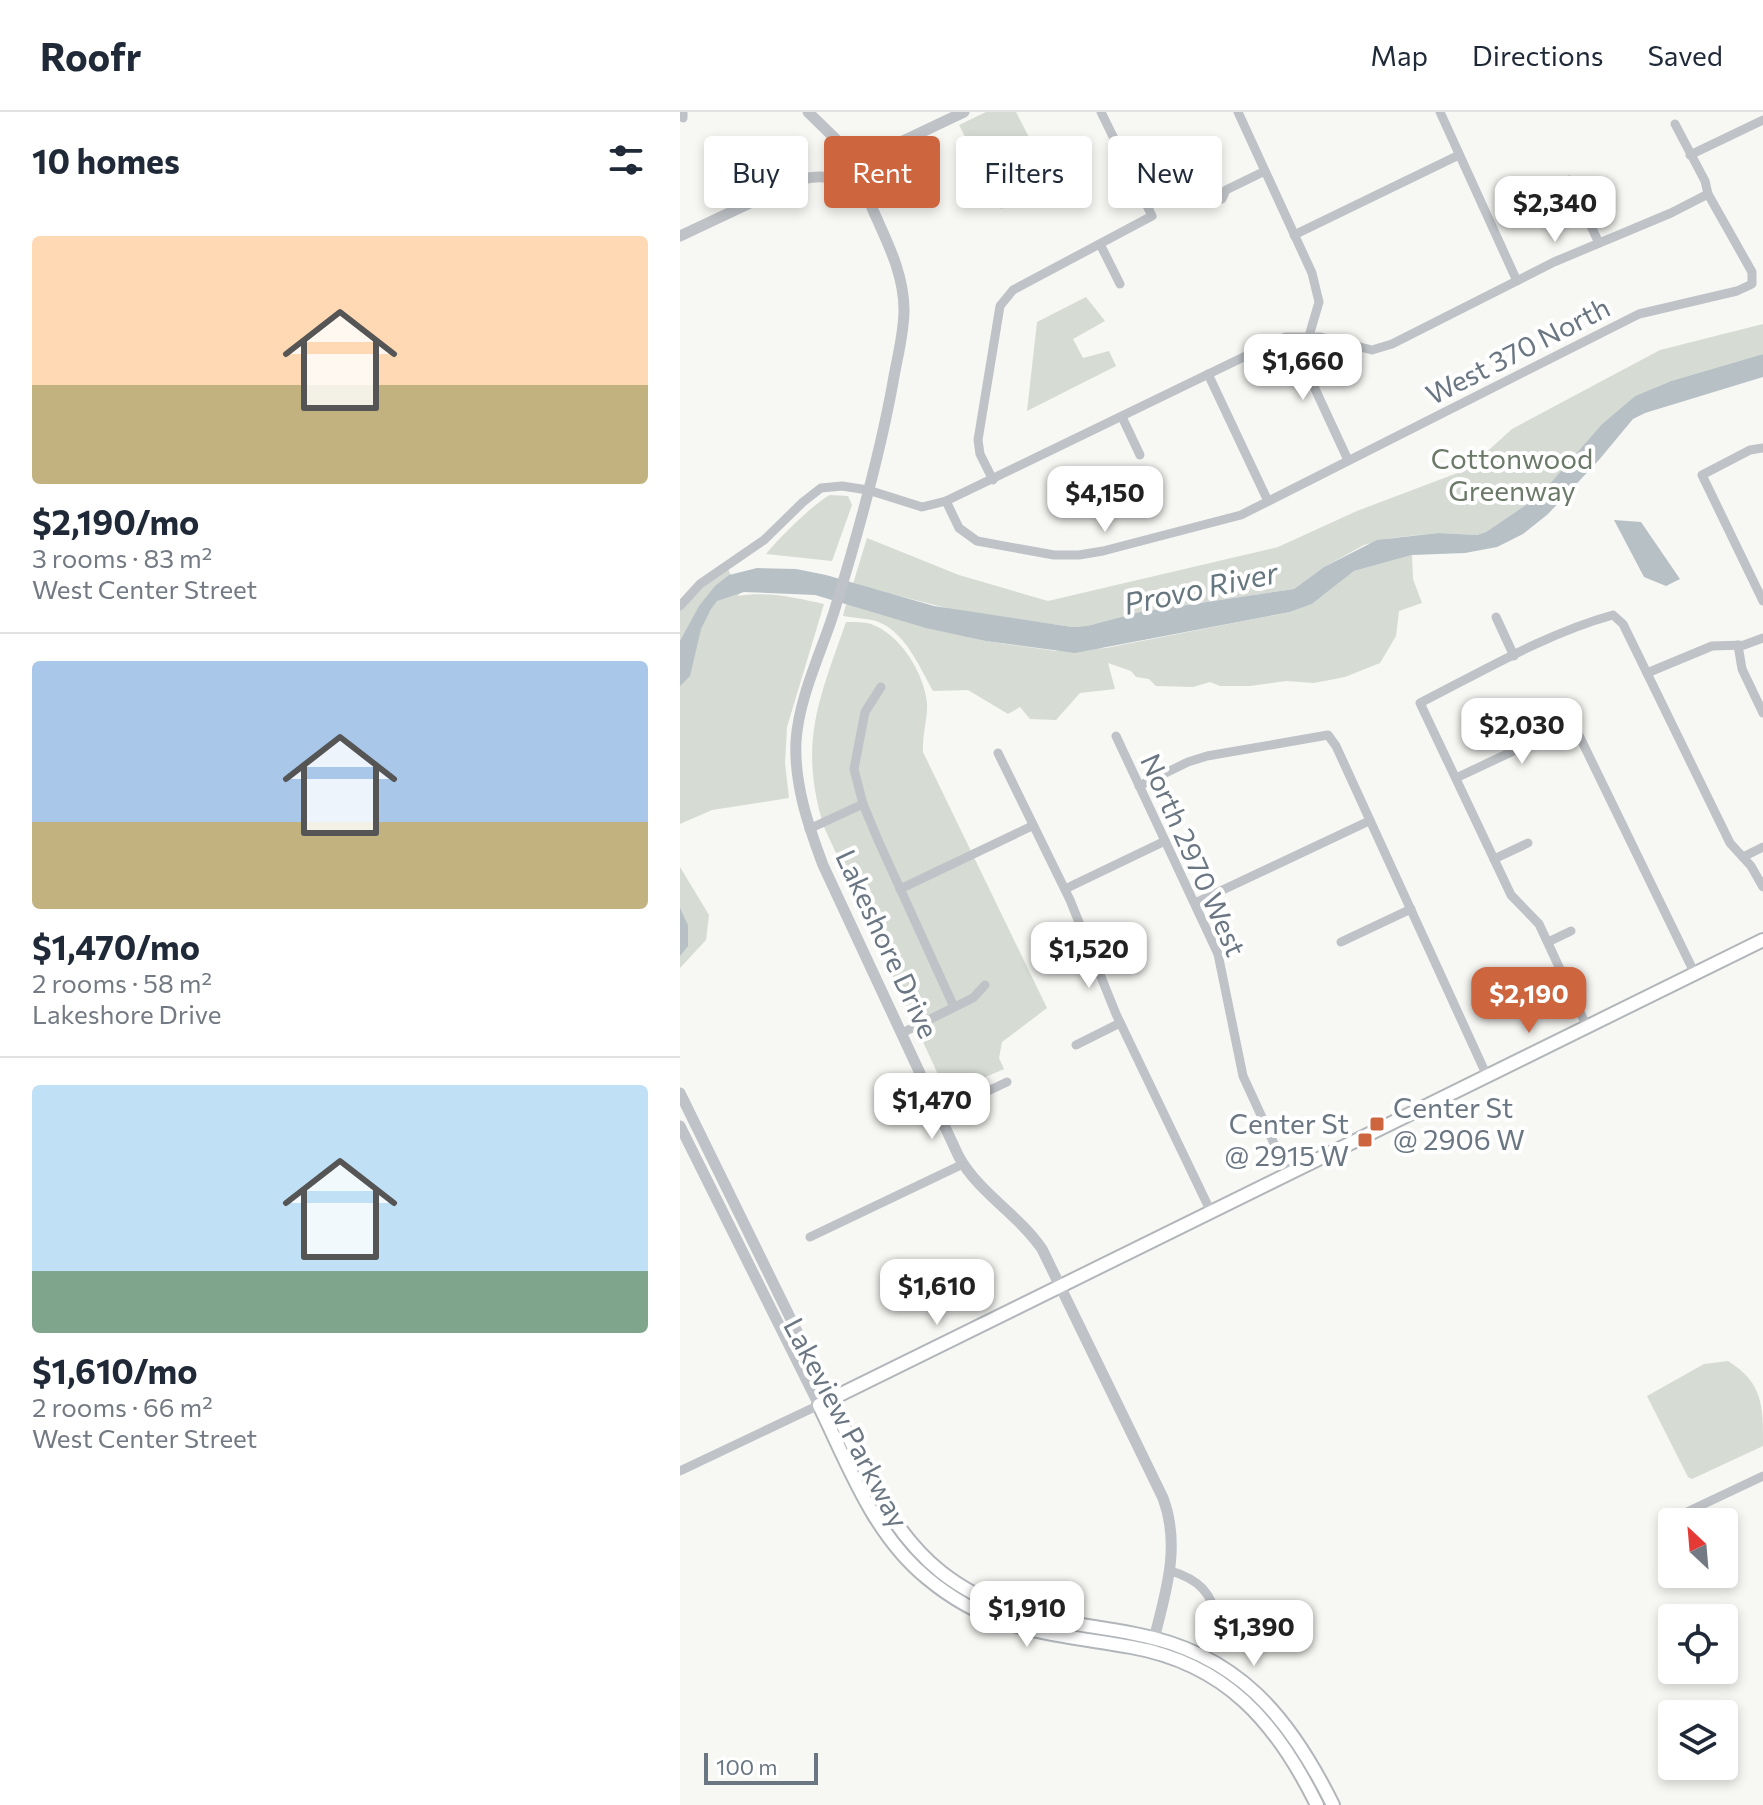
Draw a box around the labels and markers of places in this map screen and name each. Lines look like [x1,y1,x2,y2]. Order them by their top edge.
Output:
pin: $2,340 [1490,176,1620,244]
pin: $1,660 [1238,334,1368,402]
pin: $4,150 [1040,466,1170,534]
pin: $2,030 [1457,698,1587,766]
pin: $1,520 [1024,922,1154,990]
pin: $2,190 [1464,967,1594,1035]
pin: $1,470 [867,1073,997,1141]
place label: Center St @ 2906 W [1393,1090,1525,1156]
place label: Center St @ 2915 W [1225,1106,1349,1172]
marker: Center St @ 2906 W [1368,1115,1386,1133]
marker: Center St @ 2915 W [1356,1131,1374,1149]
pin: $1,610 [872,1259,1002,1327]
pin: $1,910 [962,1581,1092,1649]
pin: $1,390 [1189,1600,1319,1668]

